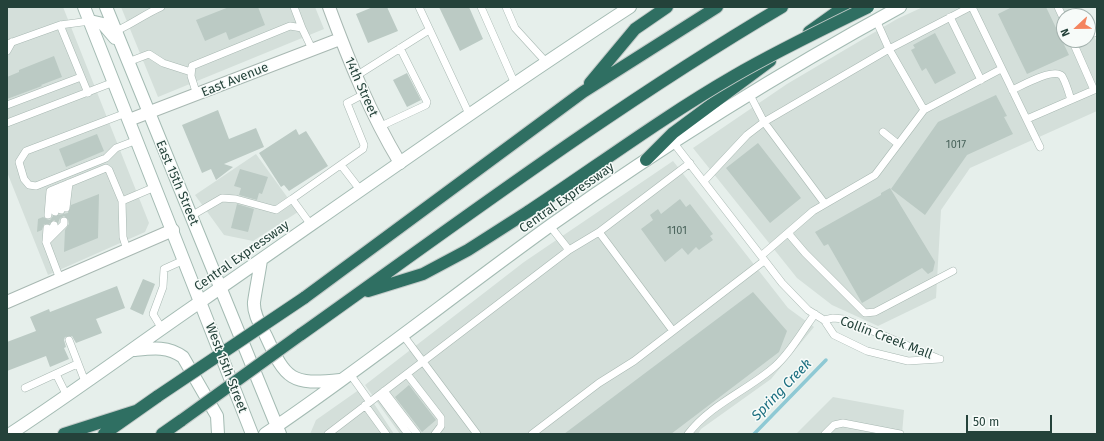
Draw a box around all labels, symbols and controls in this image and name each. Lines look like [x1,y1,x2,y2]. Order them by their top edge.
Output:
north arrow [1056,8,1096,48]
text: N [1058,26,1073,38]
street label: 14th Street [341,55,381,119]
street label: East Avenue [199,59,271,101]
street label: East 15th Street [152,138,202,228]
house number: 1017 [946,138,966,152]
street label: Central Expressway [517,159,617,237]
street label: Central Expressway [192,217,292,295]
house number: 1101 [667,224,687,238]
street label: Collin Creek Mall [838,313,934,363]
street label: West 15th Street [202,321,250,415]
water label: Spring Creek [748,356,816,424]
scale bar [968,407,1054,433]
text: 50 m [973,415,999,429]

